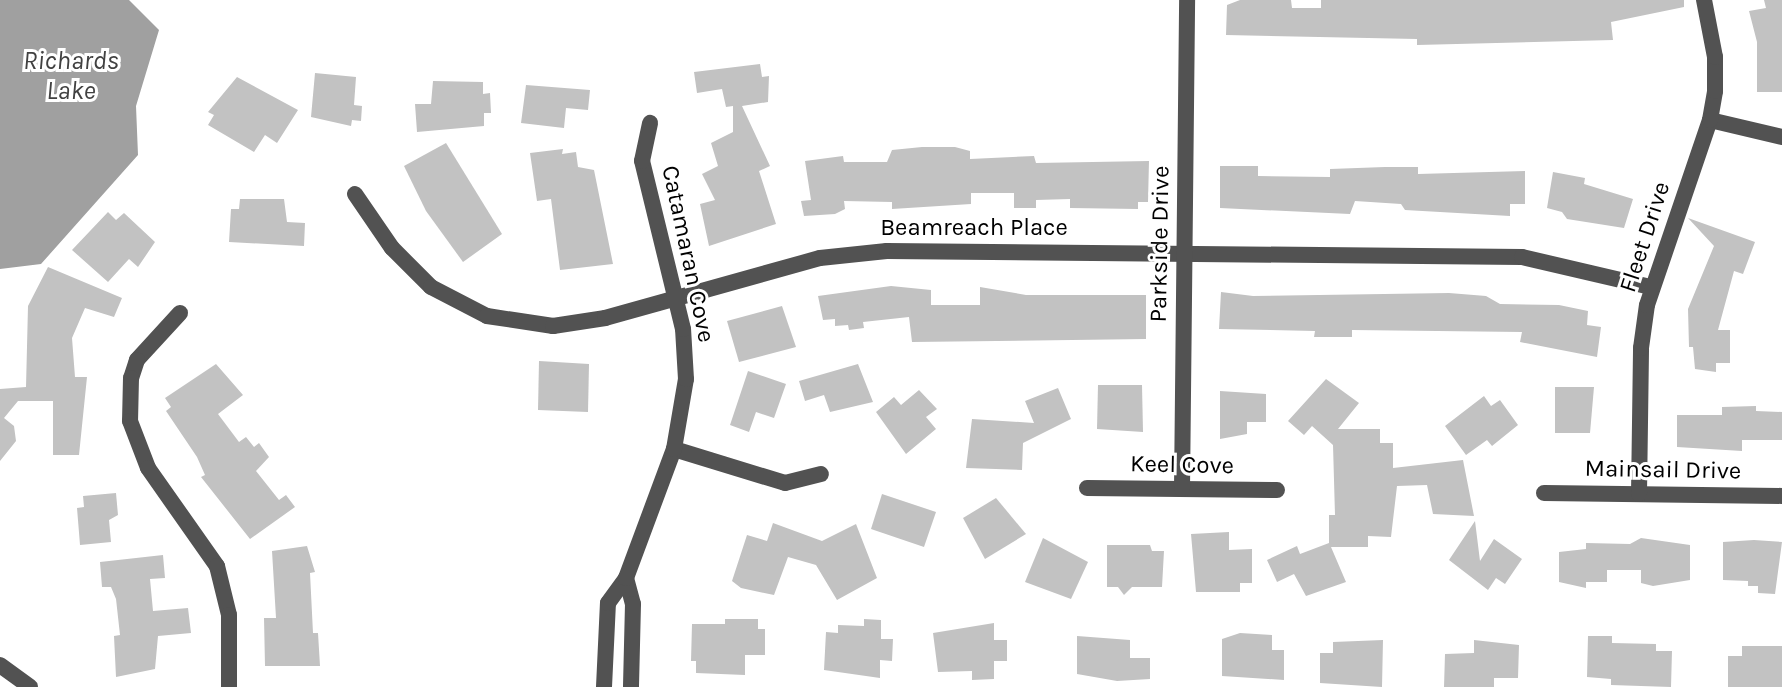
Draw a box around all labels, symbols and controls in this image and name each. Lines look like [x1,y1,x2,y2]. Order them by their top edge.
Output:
water label: Richards Lake [23,45,119,106]
street label: Catamaran Cove [655,163,721,345]
street label: Parkside Drive [1144,165,1176,323]
street label: Fleet Drive [1614,178,1676,296]
street label: Beamreach Place [880,214,1068,242]
street label: Keel Cove [1130,450,1234,480]
street label: Mainsail Drive [1584,454,1742,486]

